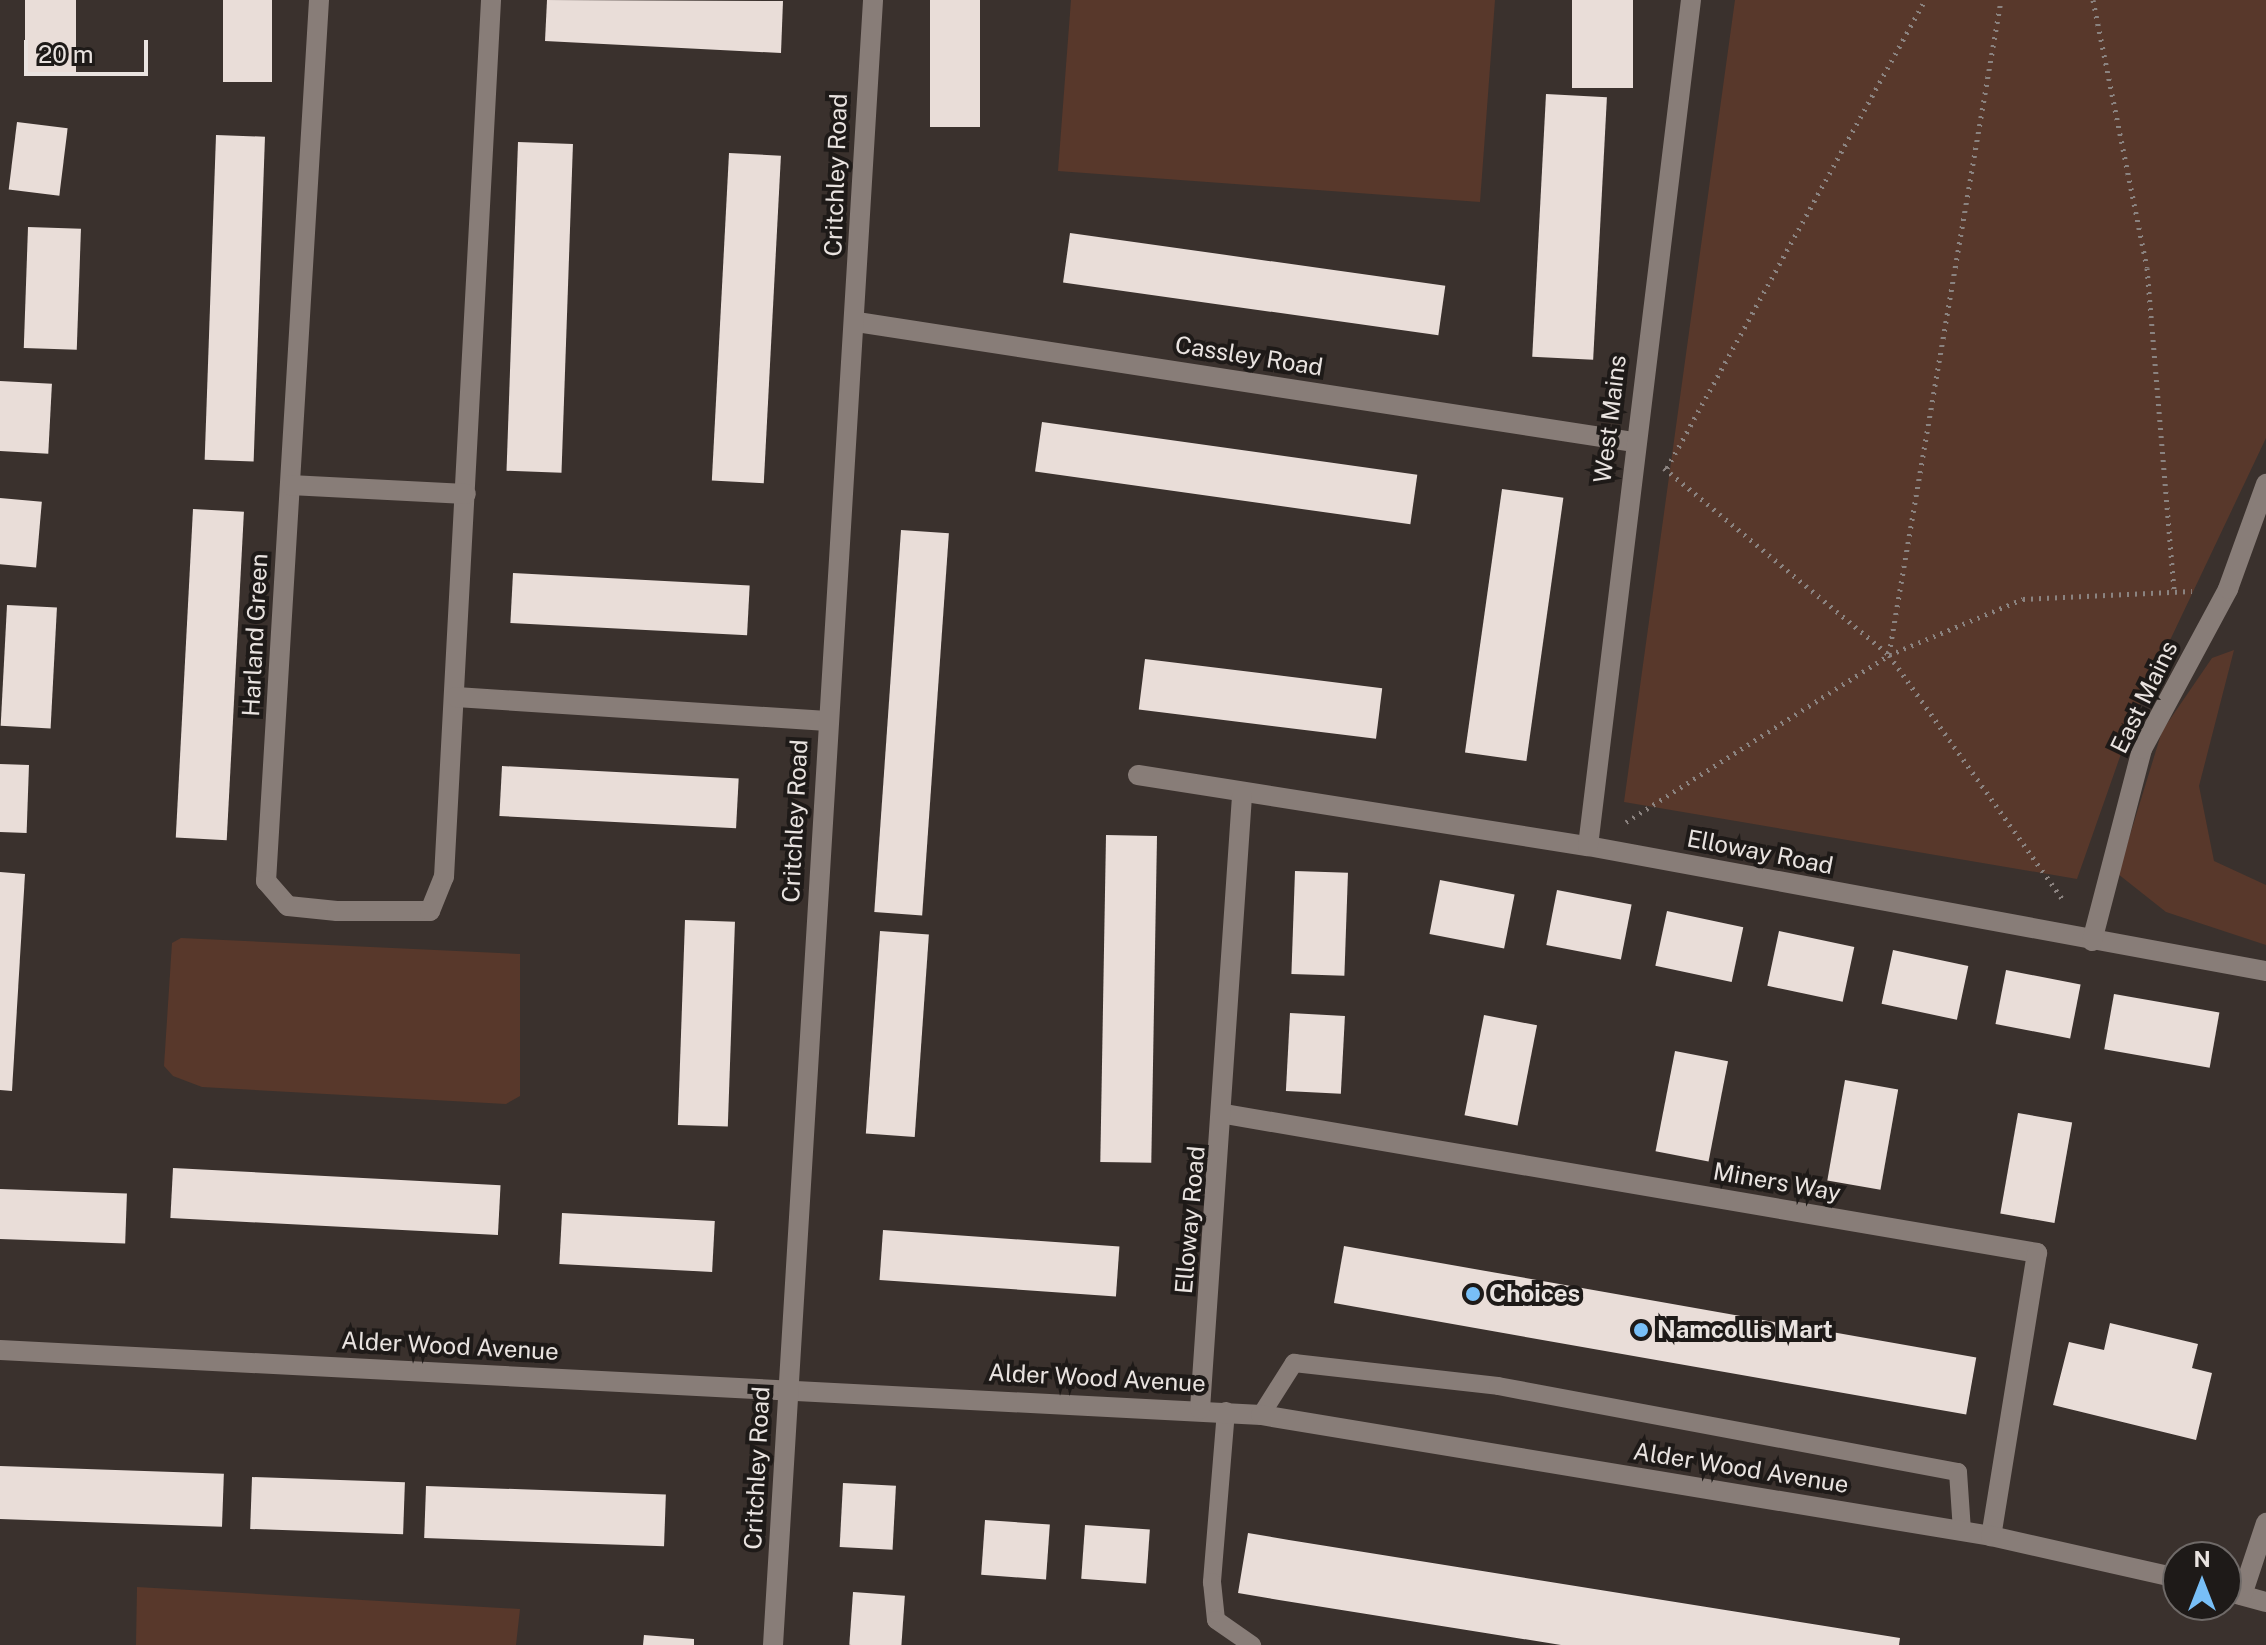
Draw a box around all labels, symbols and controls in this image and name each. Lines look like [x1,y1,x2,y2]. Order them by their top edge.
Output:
scale bar [28,24,152,74]
text: 20 m [38,40,94,68]
street label: Critchley Road [819,93,853,257]
street label: Cassley Road [1173,330,1325,382]
street label: West Mains [1588,353,1632,485]
street label: Harland Green [236,553,274,717]
street label: East Mains [2104,636,2184,758]
street label: Critchley Road [776,739,814,903]
street label: Elloway Road [1684,824,1836,880]
street label: Elloway Road [1169,1145,1211,1295]
street label: Miners Way [1711,1157,1843,1207]
place label: Choices [1489,1280,1580,1308]
marker: Choices [1464,1285,1482,1303]
place label: Namcollis Mart [1657,1316,1833,1344]
marker: Namcollis Mart [1632,1321,1650,1339]
street label: Alder Wood Avenue [340,1326,560,1366]
street label: Alder Wood Avenue [987,1358,1207,1398]
street label: Critchley Road [738,1386,776,1550]
street label: Alder Wood Avenue [1631,1437,1851,1499]
north arrow [2162,1541,2242,1621]
text: N [2193,1546,2211,1572]

